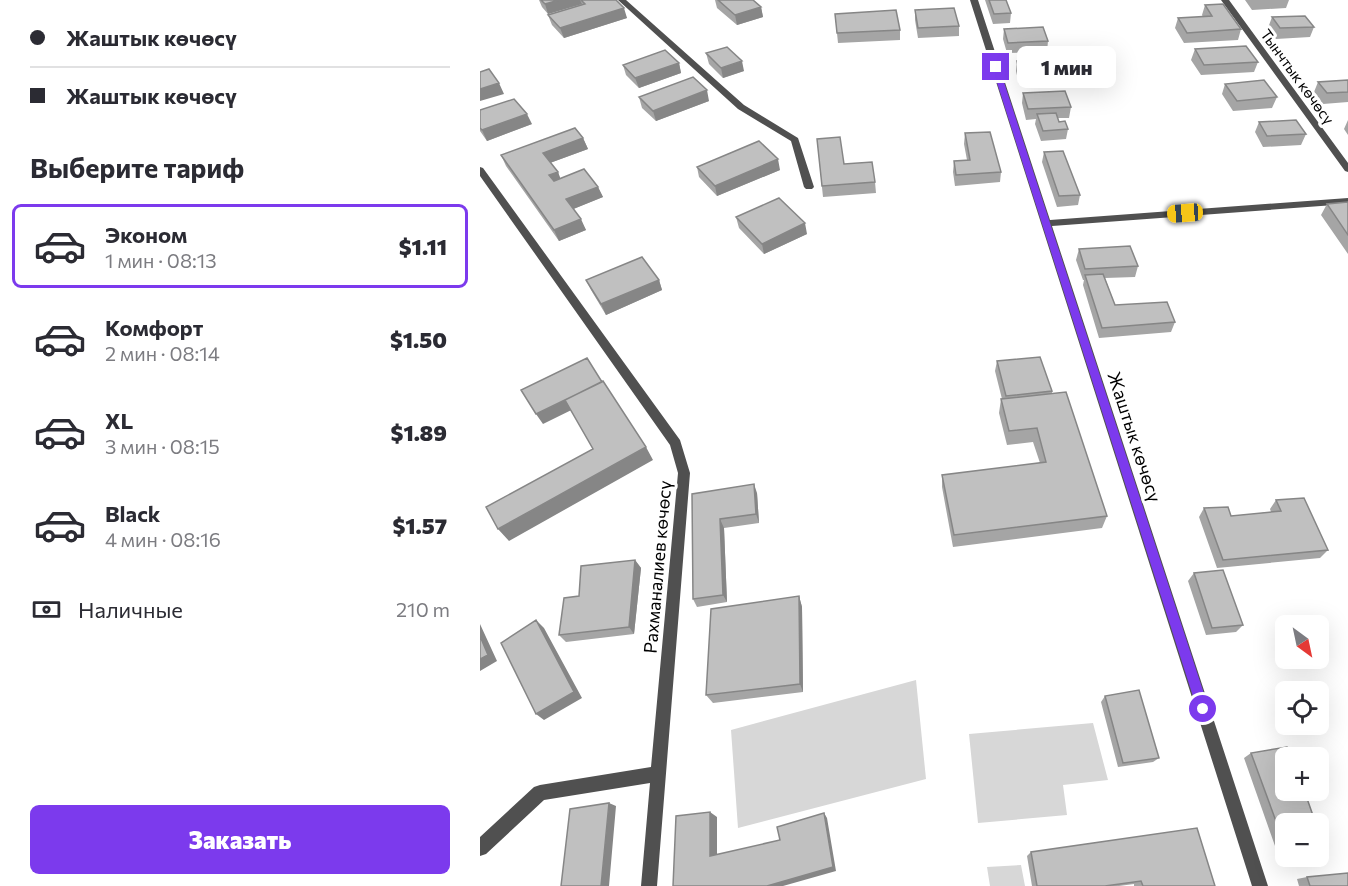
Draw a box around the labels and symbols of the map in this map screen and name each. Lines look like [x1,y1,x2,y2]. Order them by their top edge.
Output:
street label: Тынчтык көчөсү [1257,25,1339,128]
callout: 1 мин [1017,46,1116,88]
route end [982,53,1009,80]
car [1166,203,1204,223]
street label: Жаштык көчөсү [1103,369,1166,505]
street label: Рахманалиев көчөсү [638,480,676,654]
north arrow [1275,615,1329,669]
route start [1189,695,1216,722]

